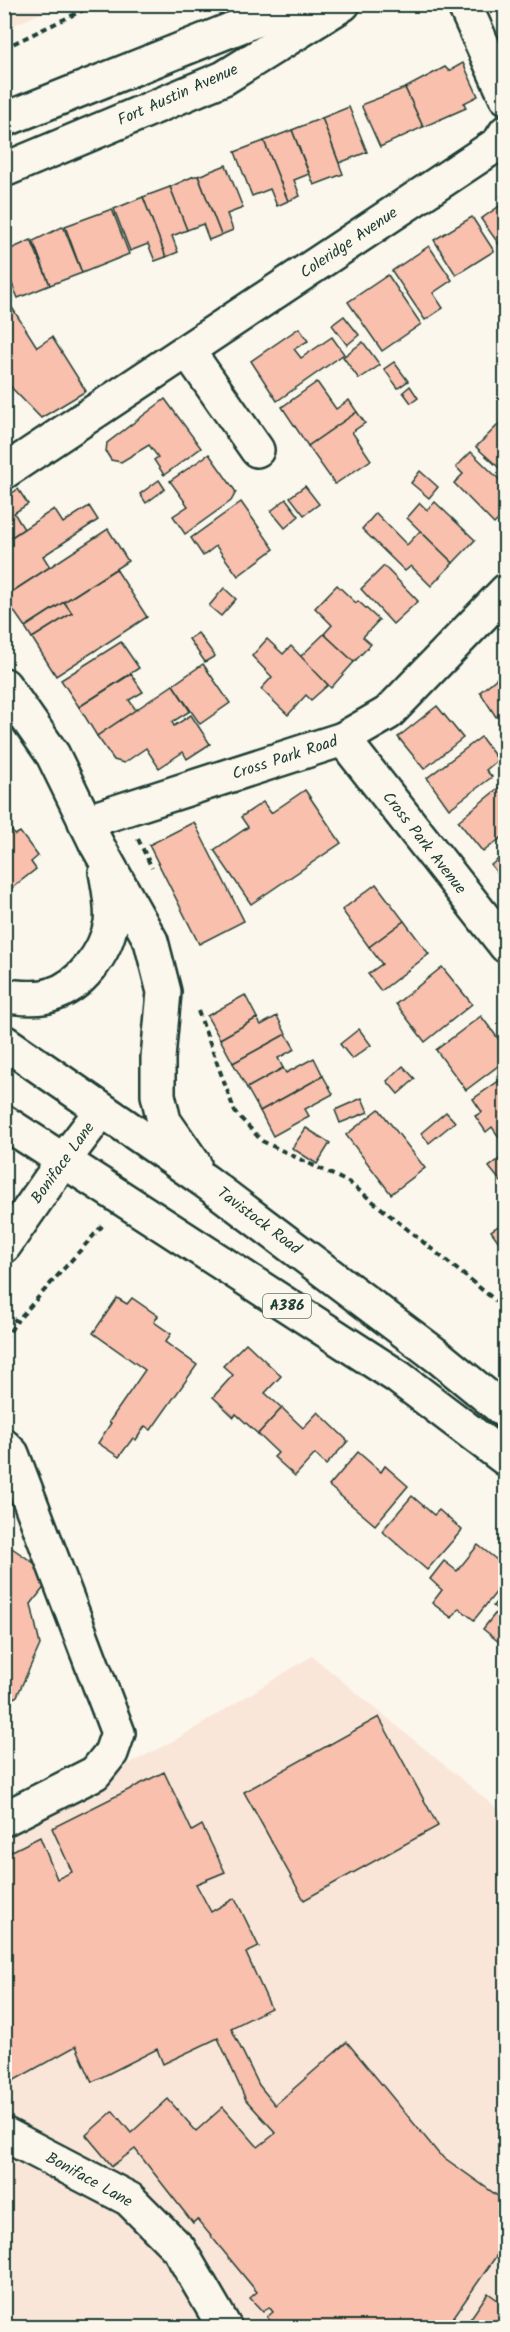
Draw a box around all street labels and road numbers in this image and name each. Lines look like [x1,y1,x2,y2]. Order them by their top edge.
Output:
street label: Fort Austin Avenue [114,57,242,133]
street label: Coleridge Avenue [295,201,403,285]
street label: Cross Park Road [229,729,342,787]
street label: Cross Park Avenue [376,786,472,900]
street label: Boniface Lane [25,1117,101,1209]
street label: Tavistock Road [212,1181,307,1262]
road number: A386 [263,1294,311,1318]
street label: Boniface Lane [41,2146,137,2214]

